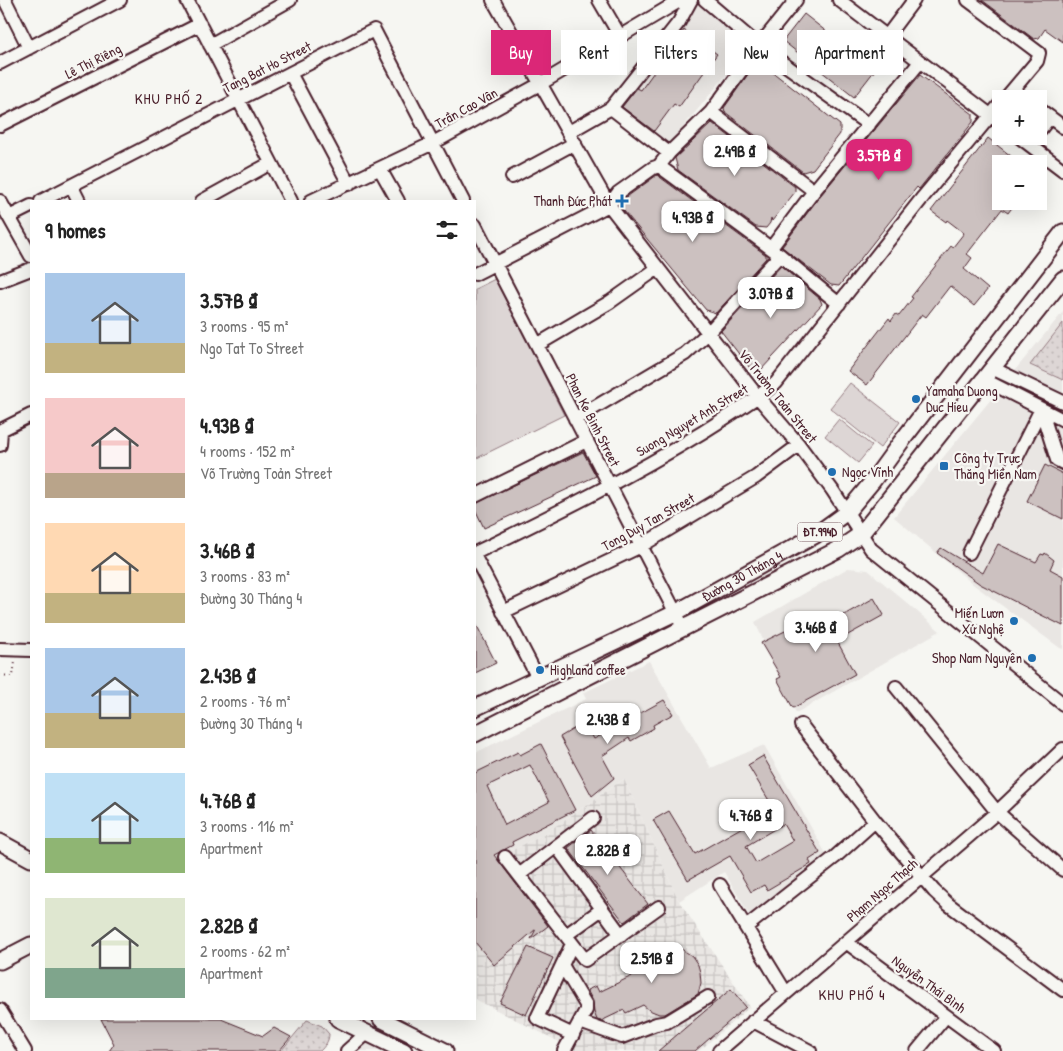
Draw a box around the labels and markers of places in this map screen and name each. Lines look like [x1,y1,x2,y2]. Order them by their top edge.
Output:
pin: 2.49B ₫ [689,134,781,177]
pin: 3.57B ₫ [833,138,925,181]
place label: Thanh Đức Phát [534,191,612,210]
marker: Thanh Đức Phát [616,195,628,207]
pin: 4.93B ₫ [647,200,739,243]
pin: 3.07B ₫ [725,276,817,319]
place label: Yamaha Duong Duc Hieu [926,381,998,416]
marker: Yamaha Duong Duc Hieu [910,393,922,405]
place label: Công ty Trực Thăng Miền Nam [954,448,1037,484]
marker: Công ty Trực Thăng Miền Nam [938,460,950,472]
place label: Ngọc Vĩnh [842,462,893,482]
marker: Ngọc Vĩnh [826,466,838,478]
place label: Miến Lươn Xứ Nghệ [955,603,1004,639]
pin: 3.46B ₫ [770,610,862,653]
marker: Miến Lươn Xứ Nghệ [1008,615,1020,627]
place label: Shop Nam Nguyên [932,648,1022,668]
marker: Shop Nam Nguyên [1026,652,1038,664]
place label: Highland coffee [550,660,626,680]
marker: Highland coffee [534,664,546,676]
pin: 2.43B ₫ [562,702,654,745]
pin: 4.76B ₫ [705,798,797,841]
pin: 2.82B ₫ [562,834,654,876]
pin: 2.51B ₫ [606,942,698,984]

